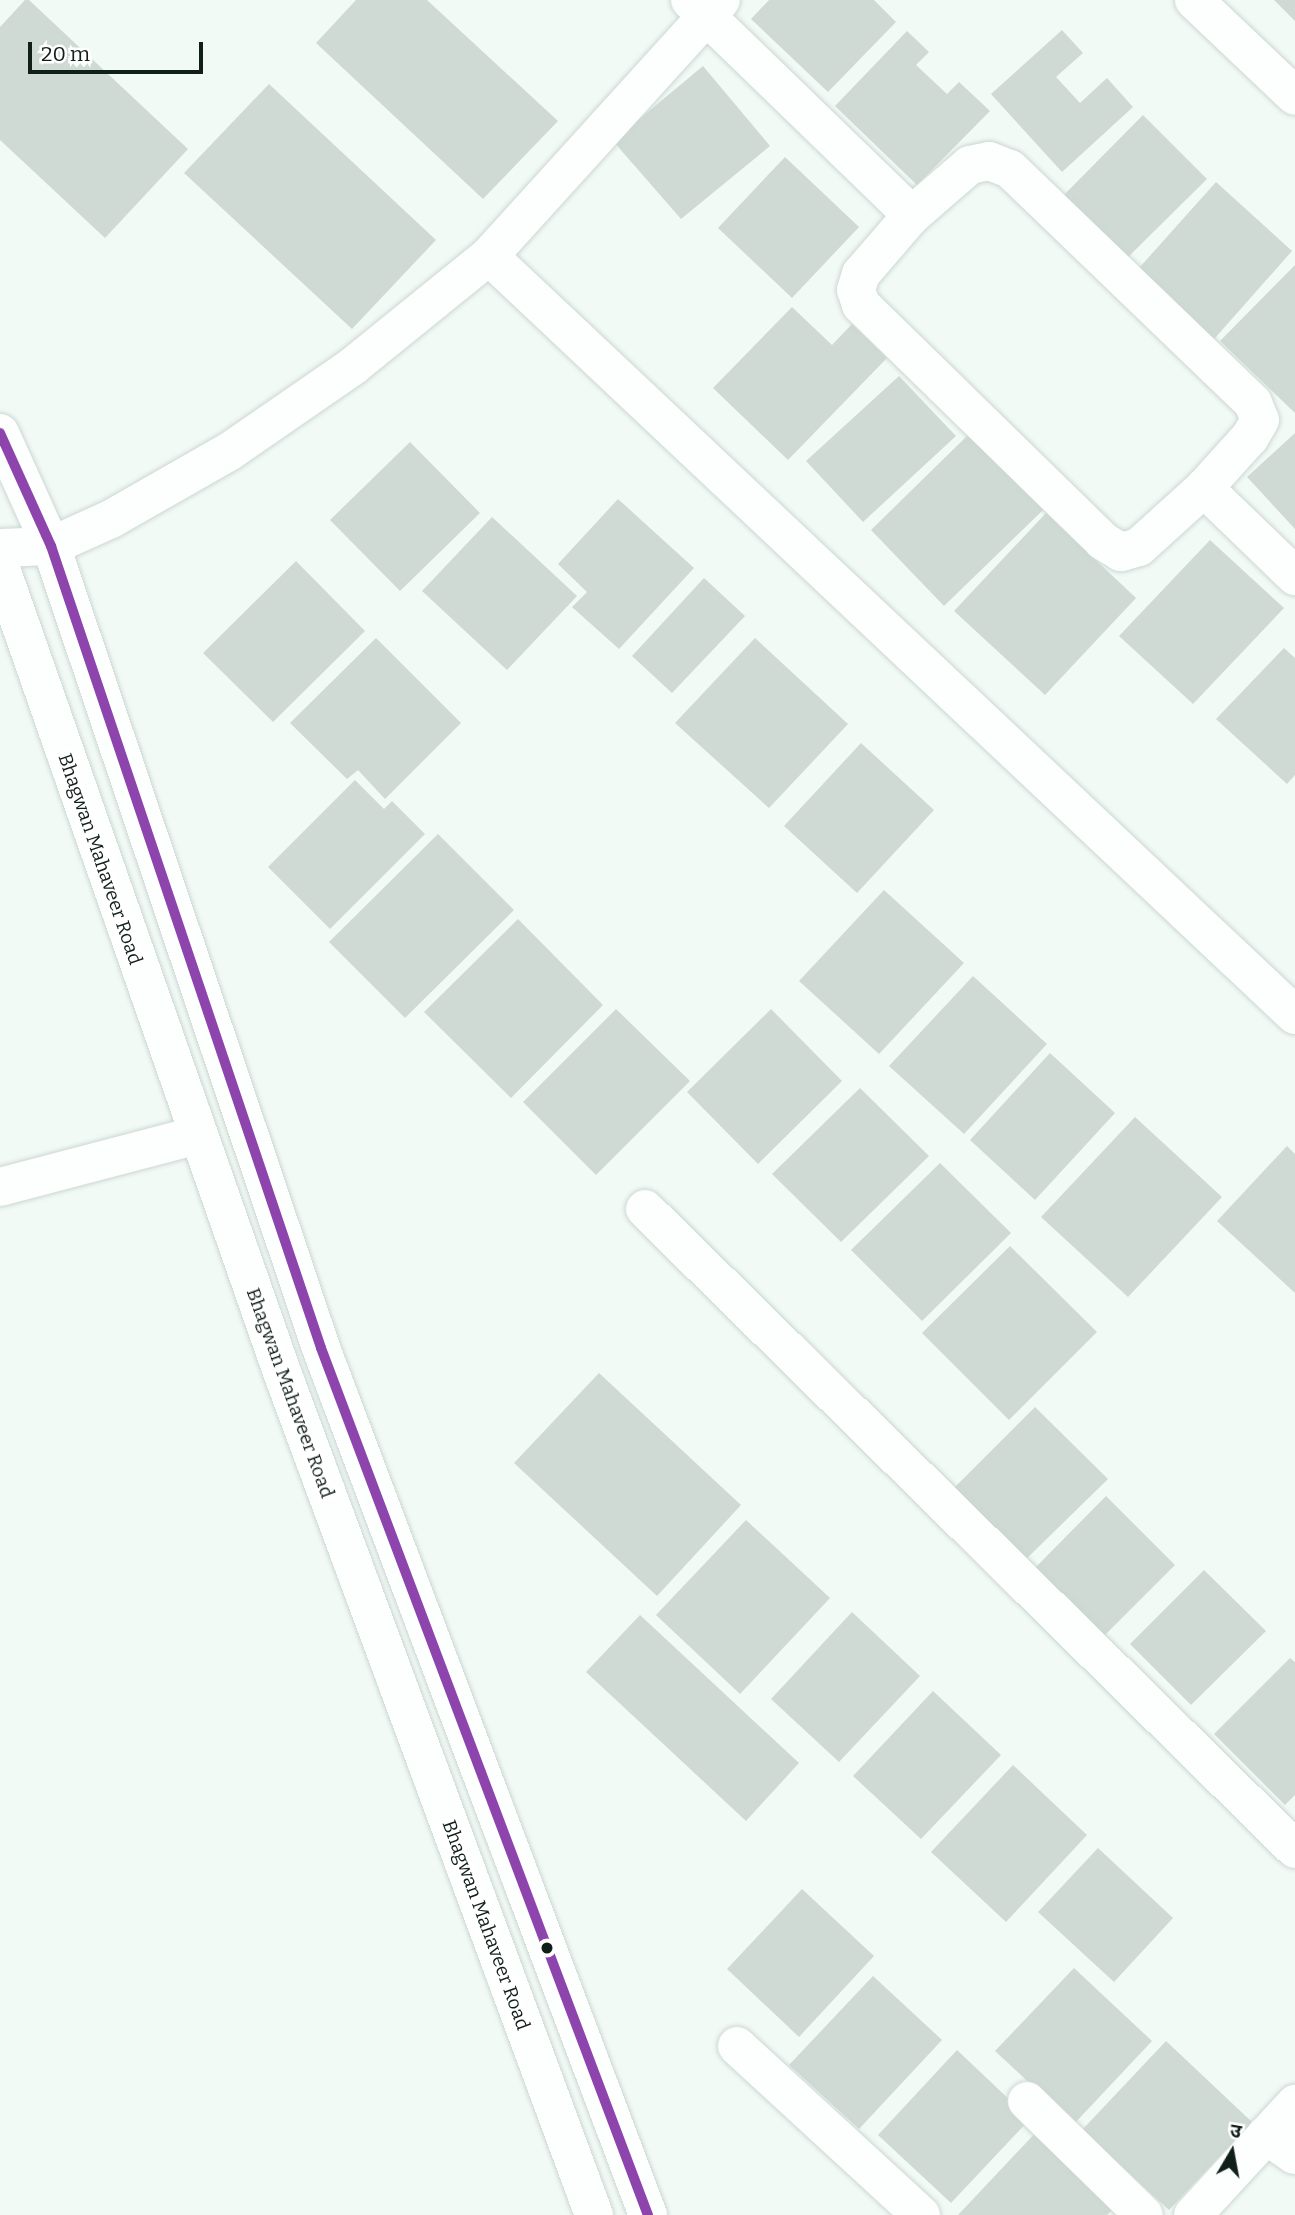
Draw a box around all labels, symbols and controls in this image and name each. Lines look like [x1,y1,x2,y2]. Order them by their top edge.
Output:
scale bar [32,28,206,72]
text: 20 m [41,41,90,67]
street label: Bhagwan Mahaveer Road [53,750,147,968]
street label: Bhagwan Mahaveer Road [241,1285,339,1501]
street label: Bhagwan Mahaveer Road [437,1817,535,2033]
unlabelled marker [540,1941,554,1955]
north arrow [1197,2117,1267,2187]
text: उ [1228,2119,1243,2143]

